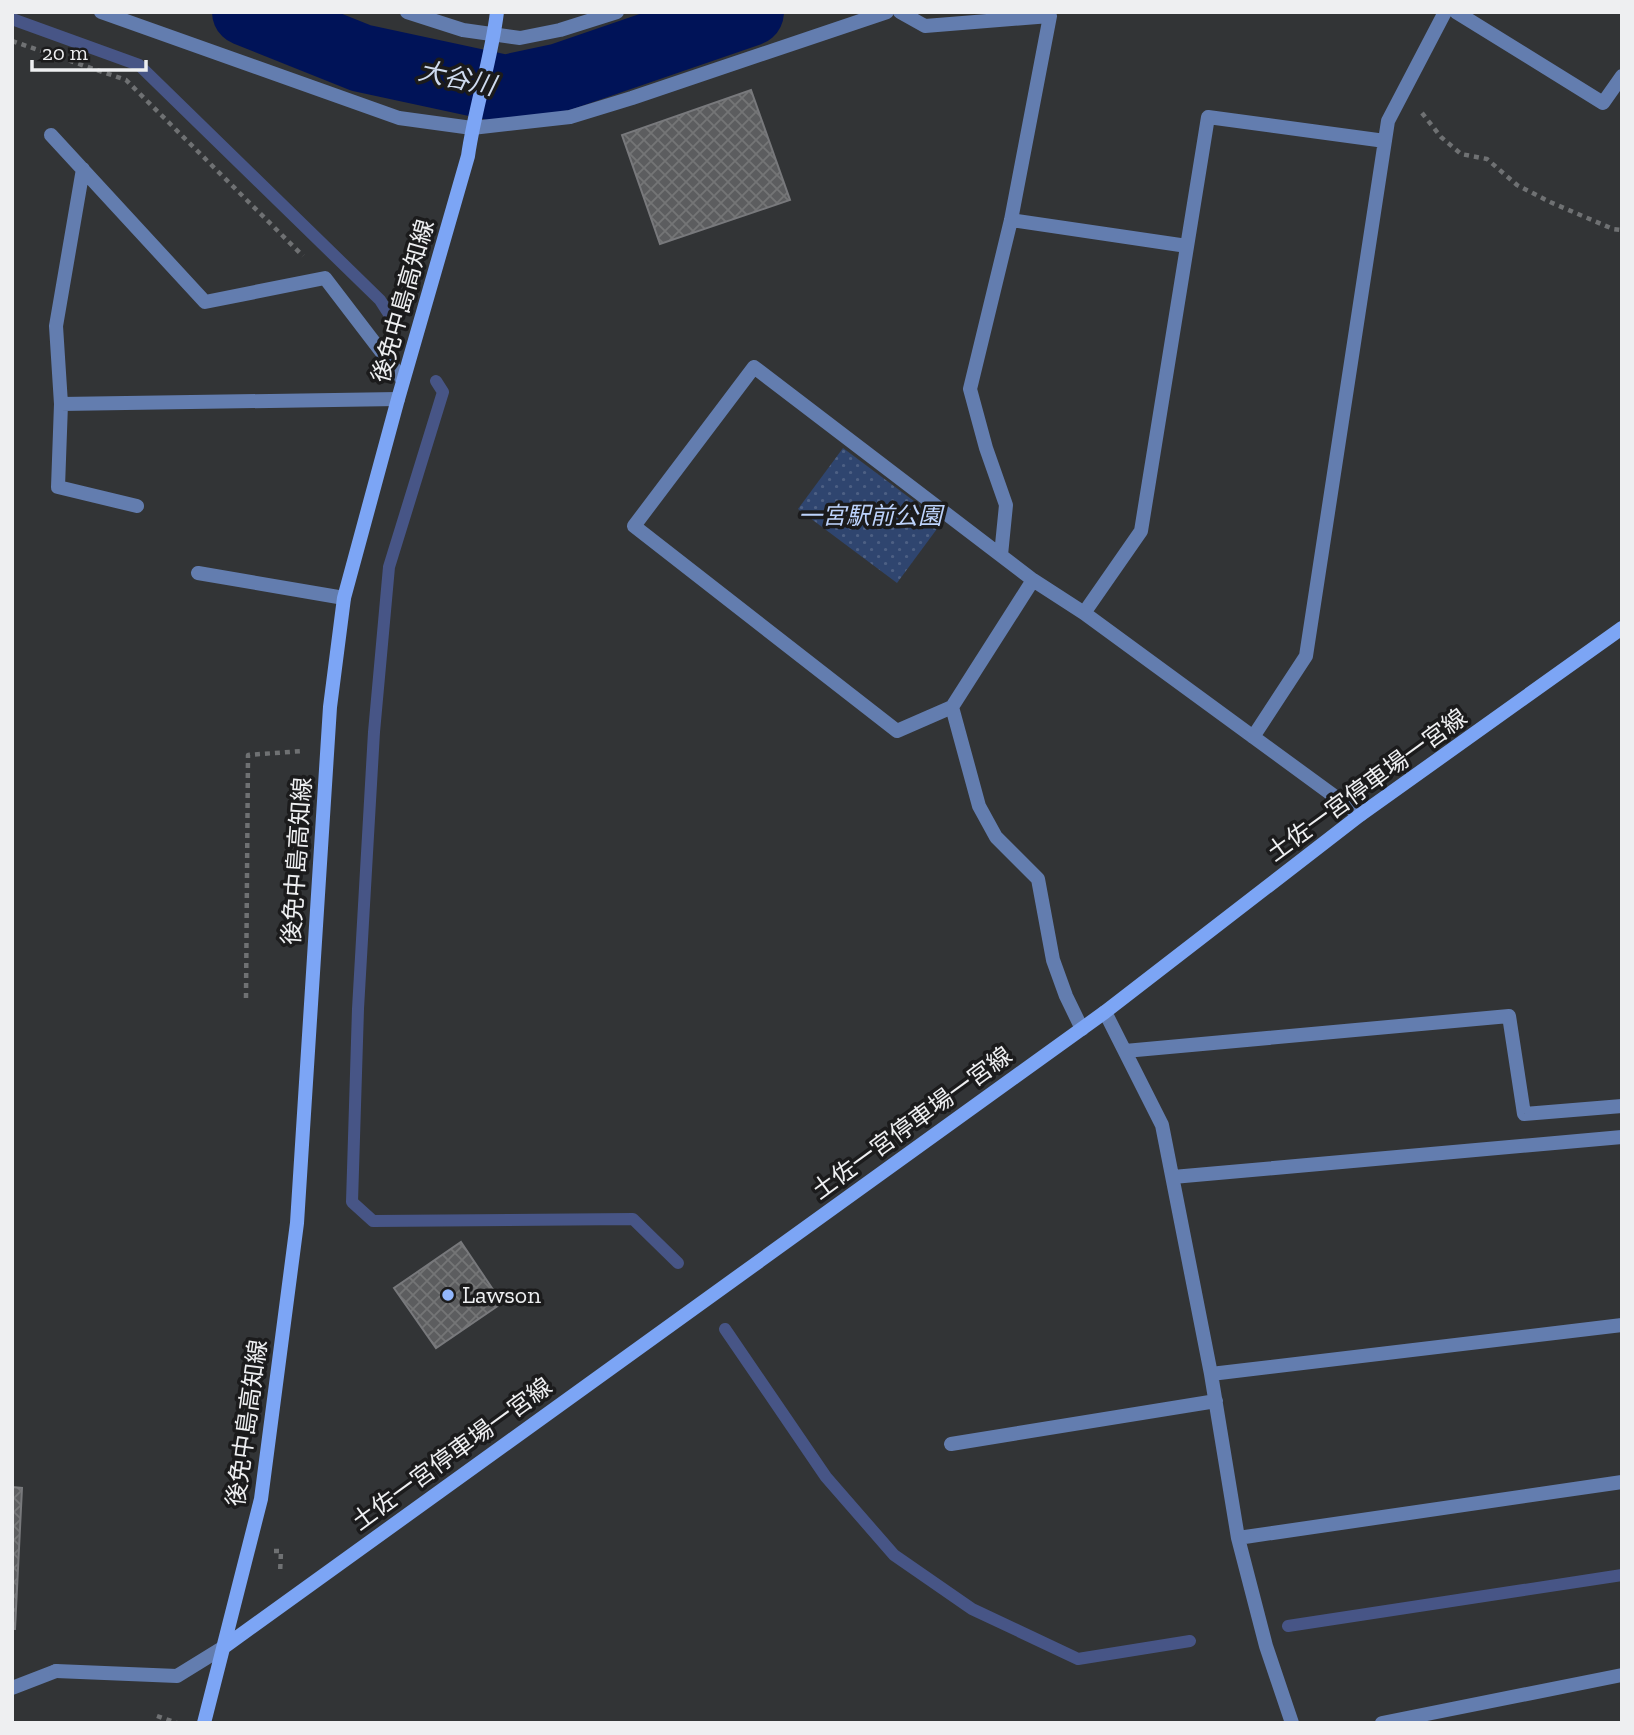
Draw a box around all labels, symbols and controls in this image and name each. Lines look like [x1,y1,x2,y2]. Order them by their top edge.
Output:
scale bar [32,28,145,72]
text: 20 m [42,40,88,65]
water label: 大谷川 [416,54,501,102]
street label: 後免中島高知線 [365,216,440,386]
park label: 一宮駅前公園 [798,501,945,530]
street label: 土佐一宮停車場一宮線 [1261,702,1472,867]
street label: 後免中島高知線 [276,776,317,946]
street label: 土佐一宮停車場一宮線 [806,1040,1017,1205]
place label: Lawson [462,1280,541,1309]
marker: Lawson [440,1287,456,1303]
street label: 後免中島高知線 [220,1338,273,1508]
street label: 土佐一宮停車場一宮線 [346,1371,557,1536]

